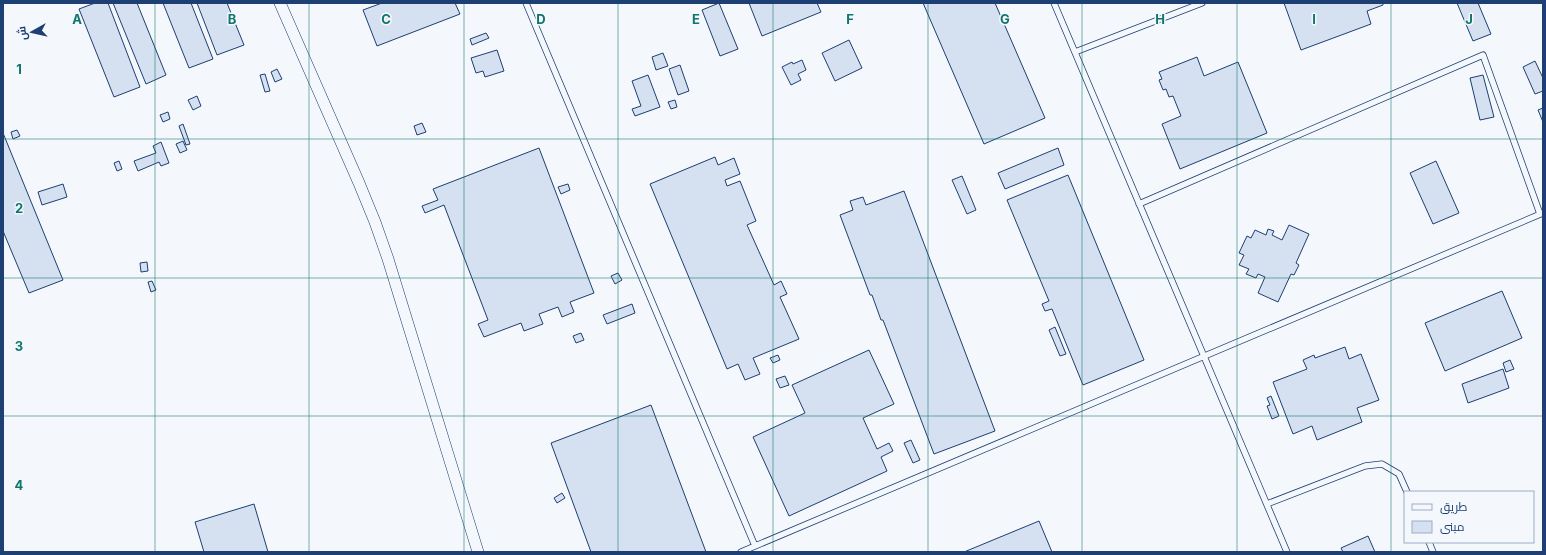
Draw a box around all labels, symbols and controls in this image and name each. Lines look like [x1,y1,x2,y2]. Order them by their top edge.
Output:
text: A [72,11,82,27]
text: B [228,11,237,27]
text: C [381,11,391,27]
text: D [536,11,546,27]
text: E [692,11,700,27]
text: F [846,11,854,27]
text: G [1000,11,1010,27]
text: H [1155,11,1165,27]
text: I [1312,11,1316,27]
text: J [1465,11,1473,27]
north arrow [12,12,52,52]
text: ش [14,25,30,41]
text: 1 [16,61,22,77]
text: 2 [15,200,23,216]
text: 3 [15,338,23,354]
text: 4 [15,477,24,493]
legend [1404,491,1534,543]
text: طريق [1440,499,1468,514]
text: مبنى [1440,519,1465,534]

